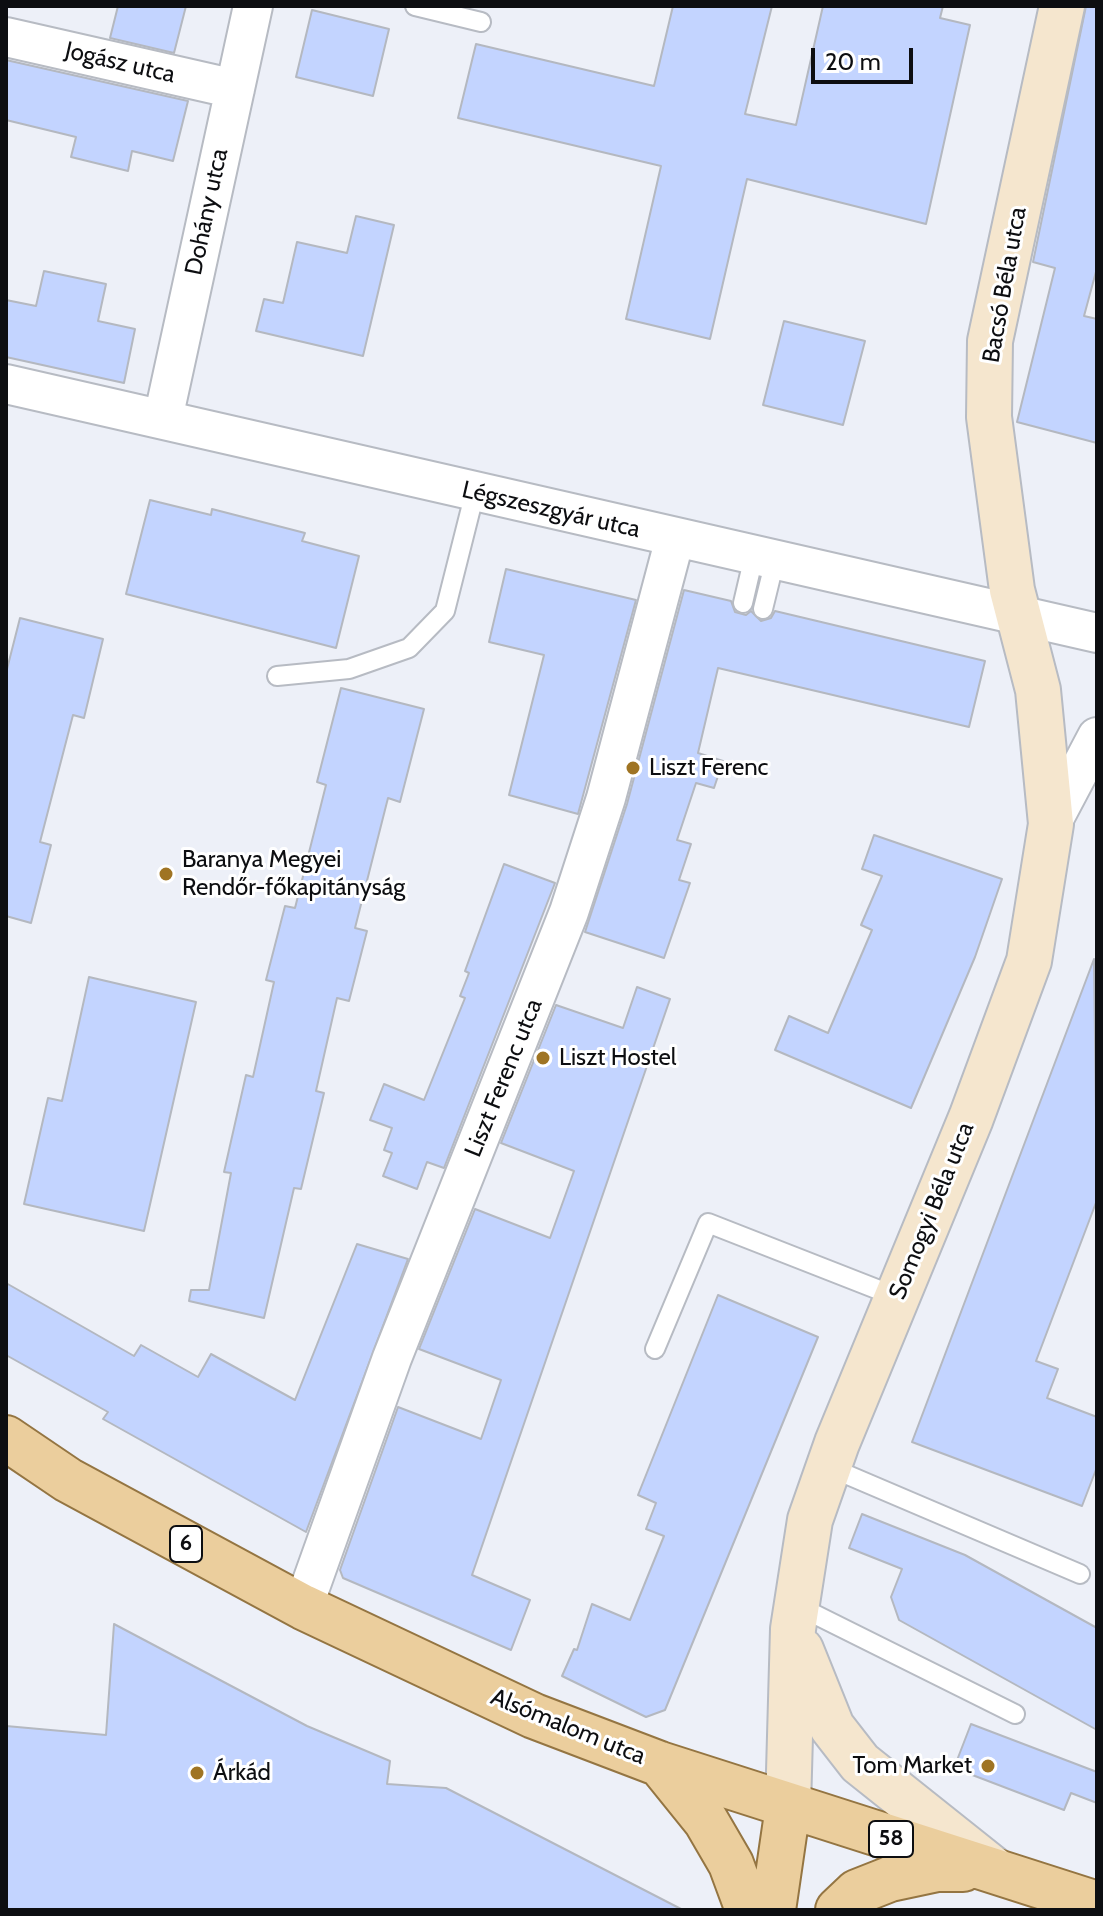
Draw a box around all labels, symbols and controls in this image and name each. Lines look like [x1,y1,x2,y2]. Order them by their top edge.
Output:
scale bar [815,32,917,82]
street label: Jogász utca [62,36,178,90]
text: 20 m [825,47,881,76]
street label: Dohány utca [180,146,234,278]
street label: Bacsó Béla utca [977,205,1033,365]
street label: Légszeszgyár utca [459,476,643,544]
place label: Liszt Ferenc [649,754,768,782]
marker: Liszt Ferenc [624,759,642,777]
place label: Baranya Megyei Rendőr-főkapitányság [182,846,405,902]
marker: Baranya Megyei Rendőr-főkapitányság [157,865,175,883]
street label: Liszt Ferenc utca [459,995,549,1161]
place label: Liszt Hostel [559,1044,677,1072]
marker: Liszt Hostel [534,1049,552,1067]
street label: Somogyi Béla utca [883,1118,981,1304]
road number: 6 [170,1526,202,1562]
street label: Alsómalom utca [487,1683,649,1771]
place label: Tom Market [852,1752,972,1780]
marker: Tom Market [979,1757,997,1775]
place label: Árkád [213,1759,271,1787]
marker: Árkád [188,1764,206,1782]
road number: 58 [869,1821,913,1857]

